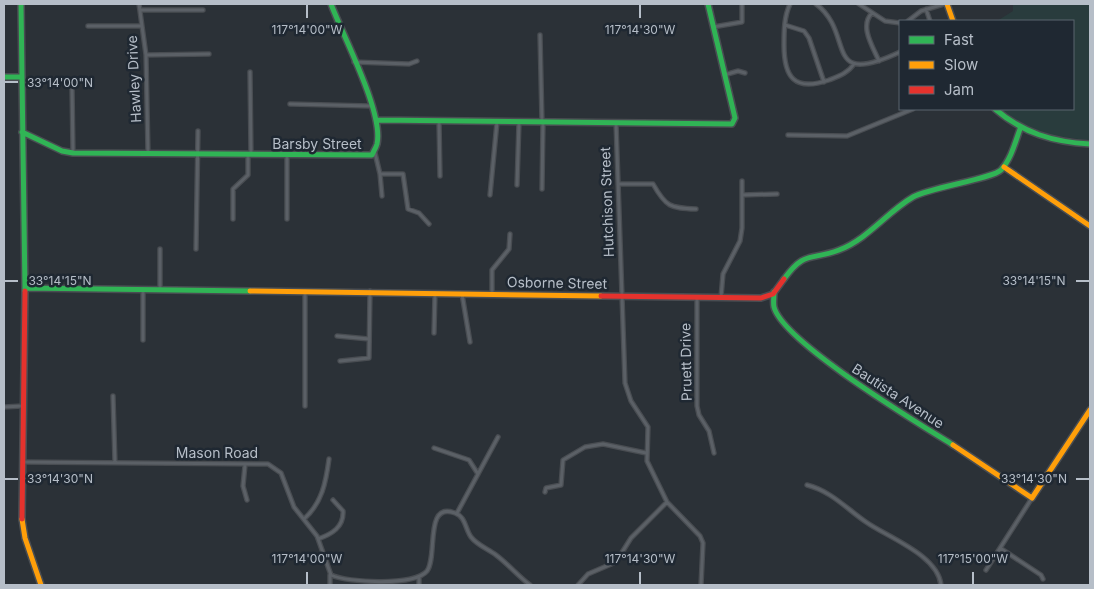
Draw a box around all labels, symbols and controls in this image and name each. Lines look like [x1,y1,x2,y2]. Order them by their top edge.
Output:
legend [899,20,1074,110]
text: 117°14'00"W [272,22,343,37]
text: 117°14'30"W [605,22,675,37]
text: Fast [944,30,974,49]
street label: Hawley Drive [123,35,144,123]
text: Slow [944,55,978,74]
text: 33°14'00"N [27,75,93,90]
text: Jam [944,80,974,99]
street label: Barsby Street [272,135,362,152]
street label: Hutchison Street [596,146,617,257]
text: 33°14'15"N [28,273,92,288]
street label: Osborne Street [507,273,608,292]
text: 33°14'15"N [1002,273,1066,288]
street label: Pruett Drive [676,323,695,401]
street label: Bautista Avenue [849,360,947,432]
street label: Mason Road [176,444,258,461]
text: 33°14'30"N [27,471,93,486]
text: 33°14'30"N [1001,471,1067,486]
text: 117°14'00"W [272,551,343,566]
text: 117°14'30"W [605,551,675,566]
text: 117°15'00"W [938,551,1008,566]

